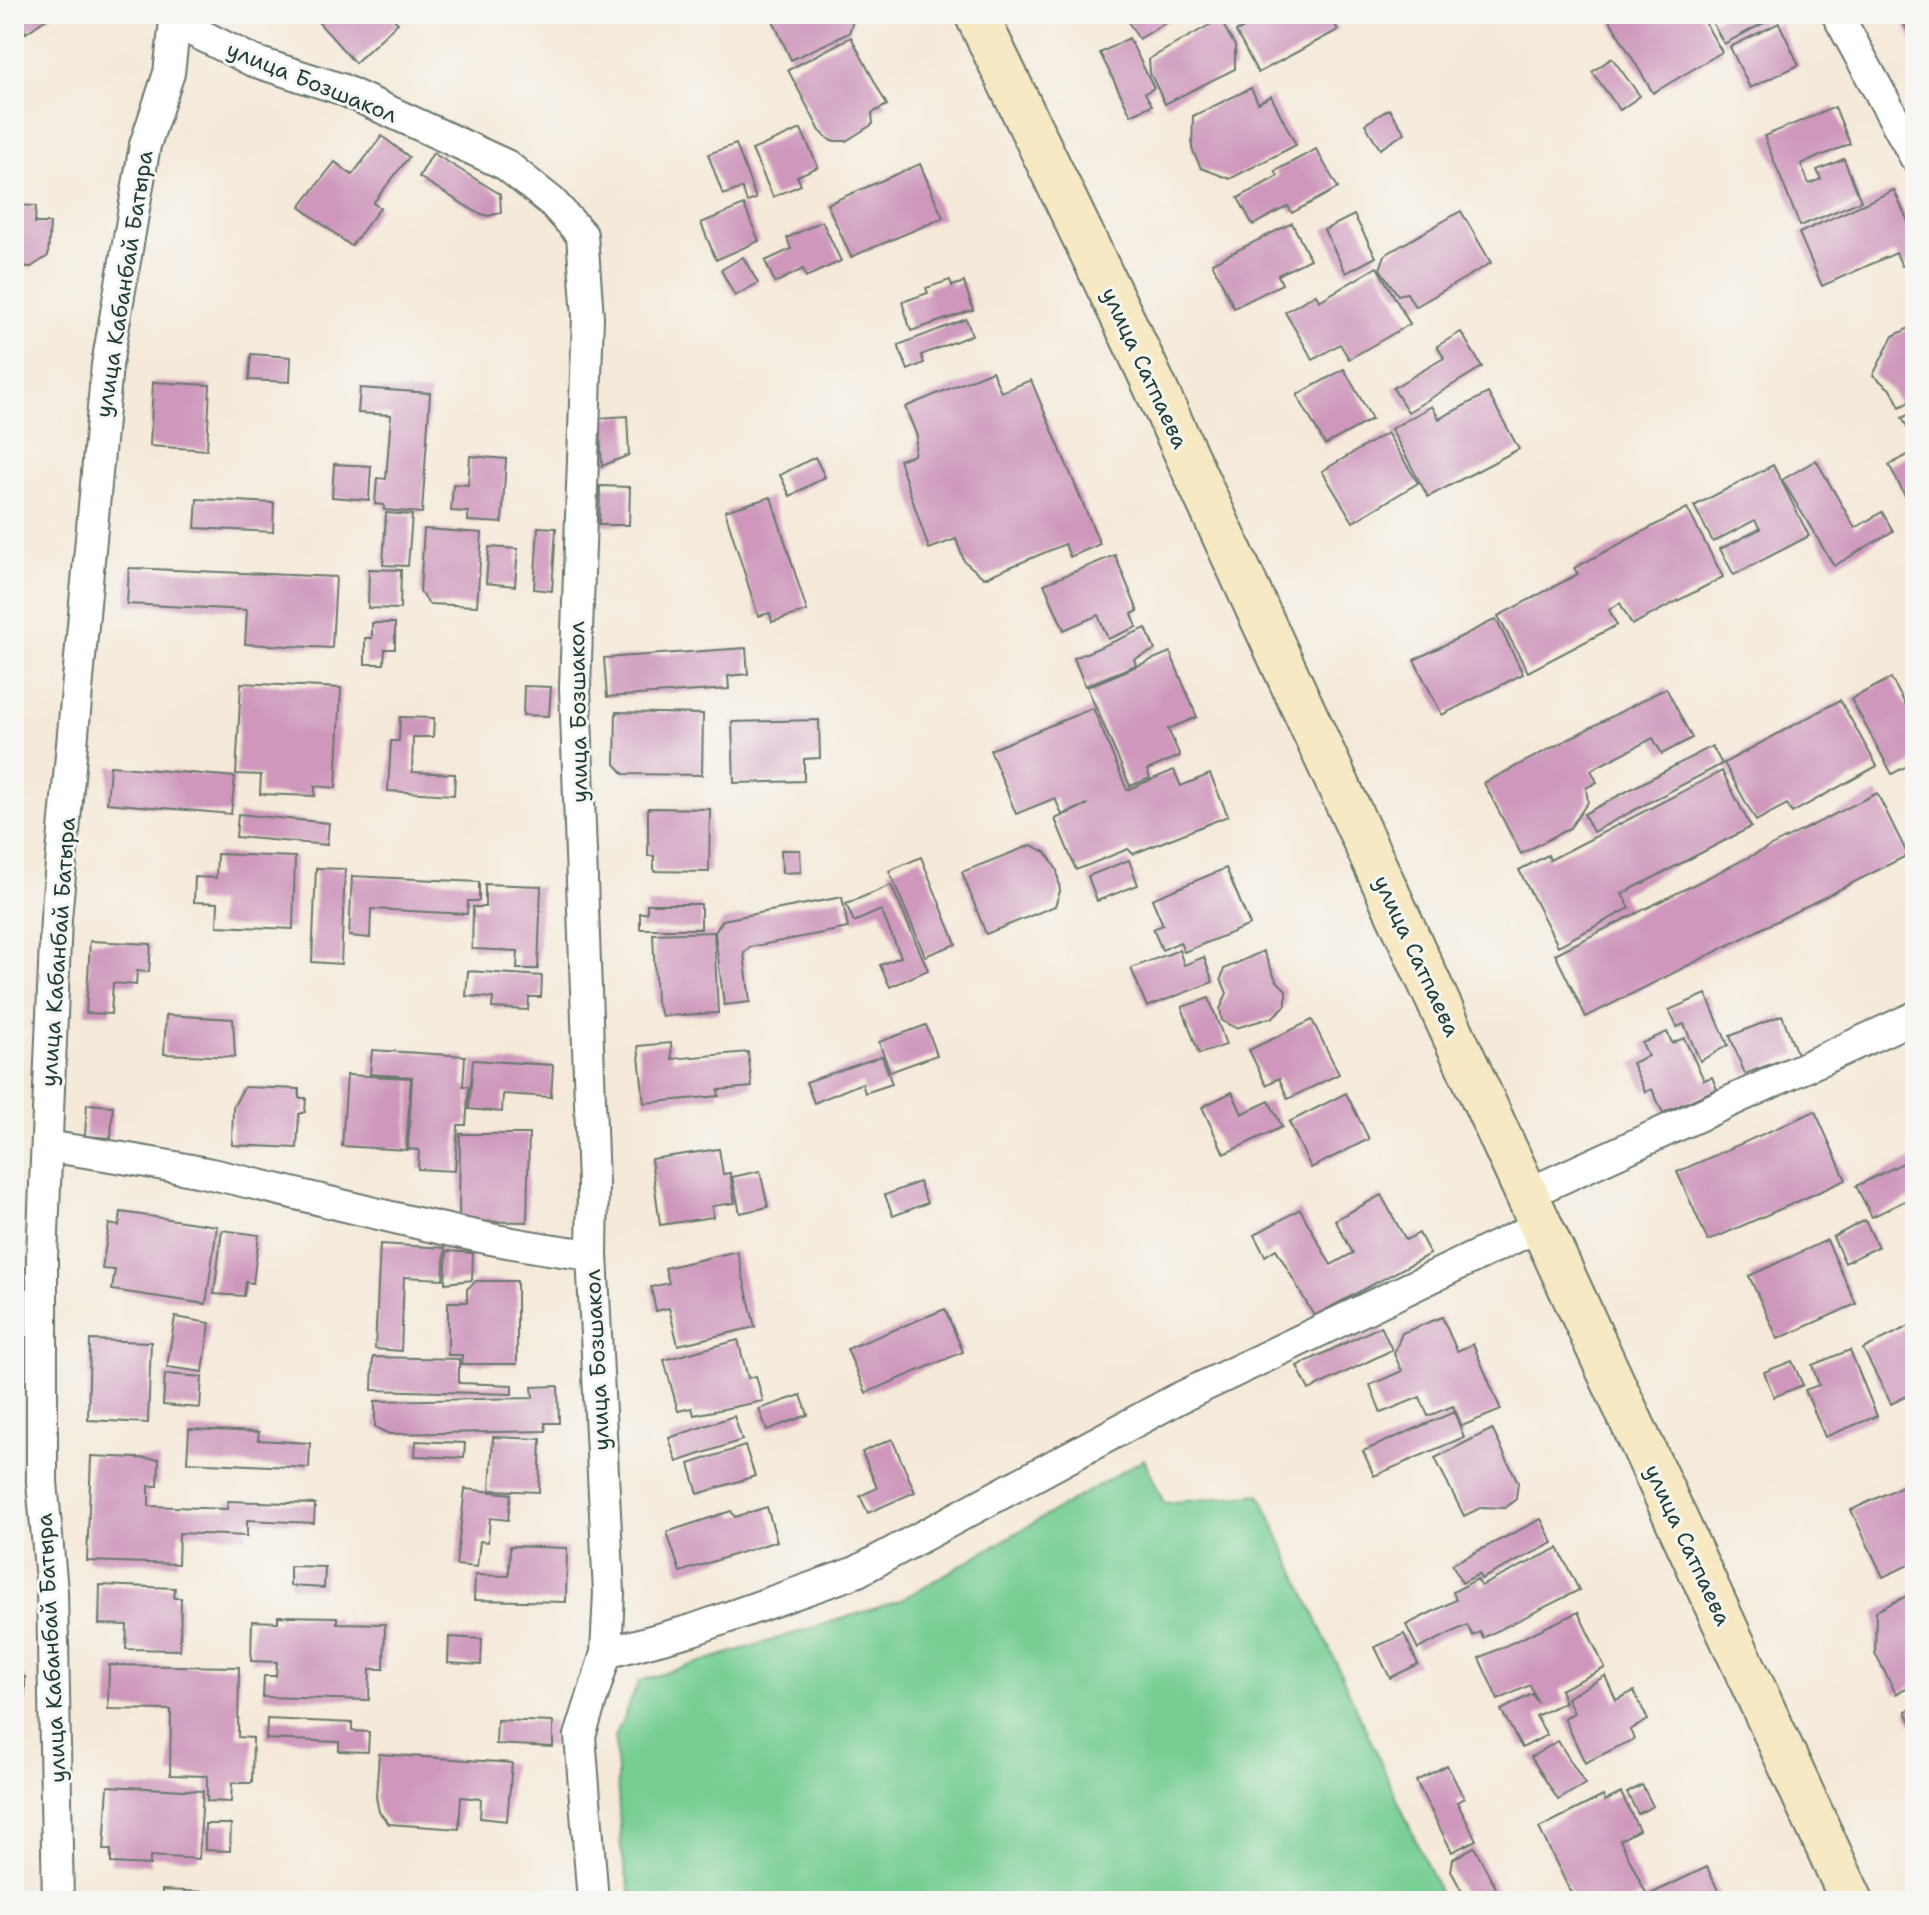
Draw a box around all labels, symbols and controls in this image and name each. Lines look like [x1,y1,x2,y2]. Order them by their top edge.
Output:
street label: улица Бозшакол [222,35,402,129]
street label: улица Кабанбай Батыра [89,148,160,420]
street label: улица Сатпаева [1095,283,1195,454]
street label: улица Бозшакол [562,621,594,803]
street label: улица Кабанбай Батыра [34,816,82,1088]
street label: улица Сатпаева [1367,871,1467,1042]
street label: улица Бозшакол [578,1269,616,1451]
street label: улица Сатпаева [1638,1460,1738,1631]
street label: улица Кабанбай Батыра [29,1512,73,1784]

